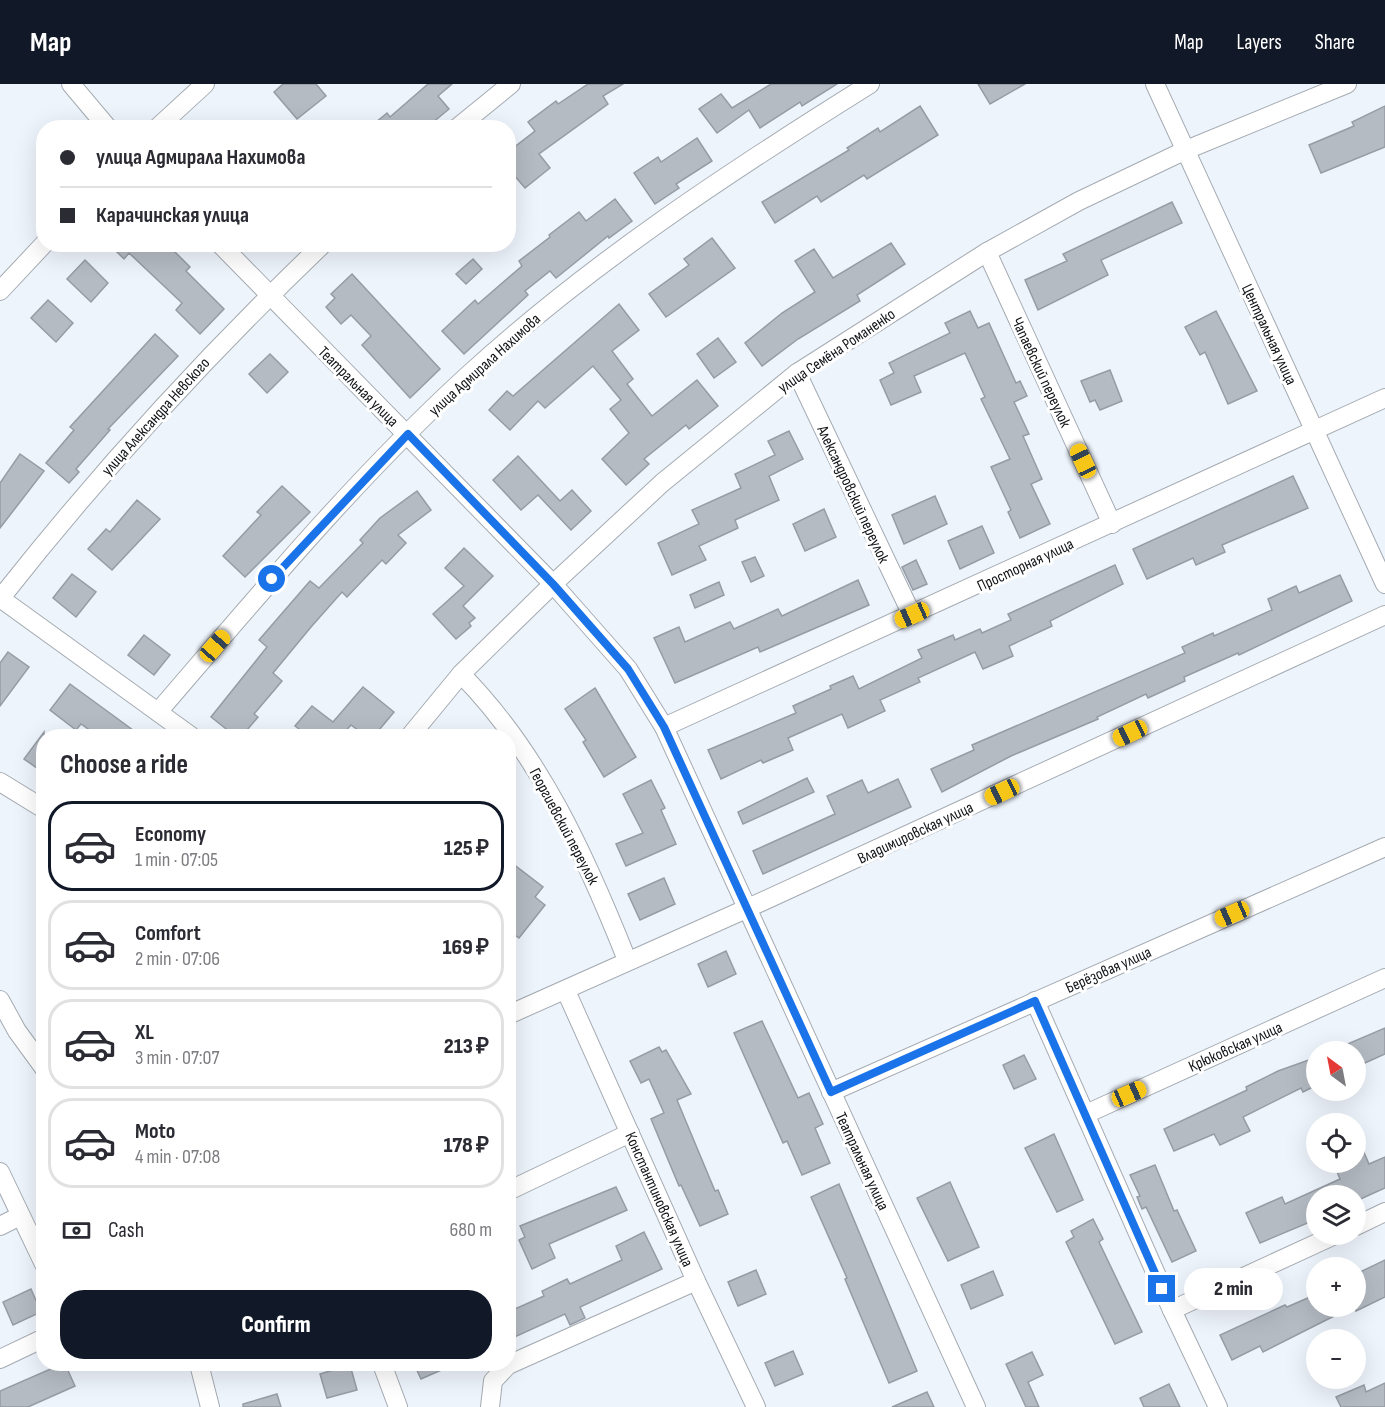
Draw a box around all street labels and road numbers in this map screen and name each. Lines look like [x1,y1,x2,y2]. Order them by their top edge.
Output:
street label: Центральная улица [1237,281,1300,388]
street label: улица Семёна Романенко [775,305,899,397]
street label: улица Адмирала Нахимова [425,310,545,420]
street label: Чапаевский переулок [1007,315,1075,431]
street label: Театральная улица [314,343,402,431]
street label: улица Александра Невского [98,354,214,480]
street label: Александровский переулок [812,422,893,567]
street label: Просторная улица [974,535,1077,596]
street label: Георгиевский переулок [525,765,603,889]
street label: Владимировская улица [855,798,976,868]
street label: Берёзовая улица [1063,943,1154,998]
street label: Крюковская улица [1186,1018,1285,1076]
street label: Театральная улица [831,1110,893,1214]
street label: Константиновская улица [620,1129,697,1270]

